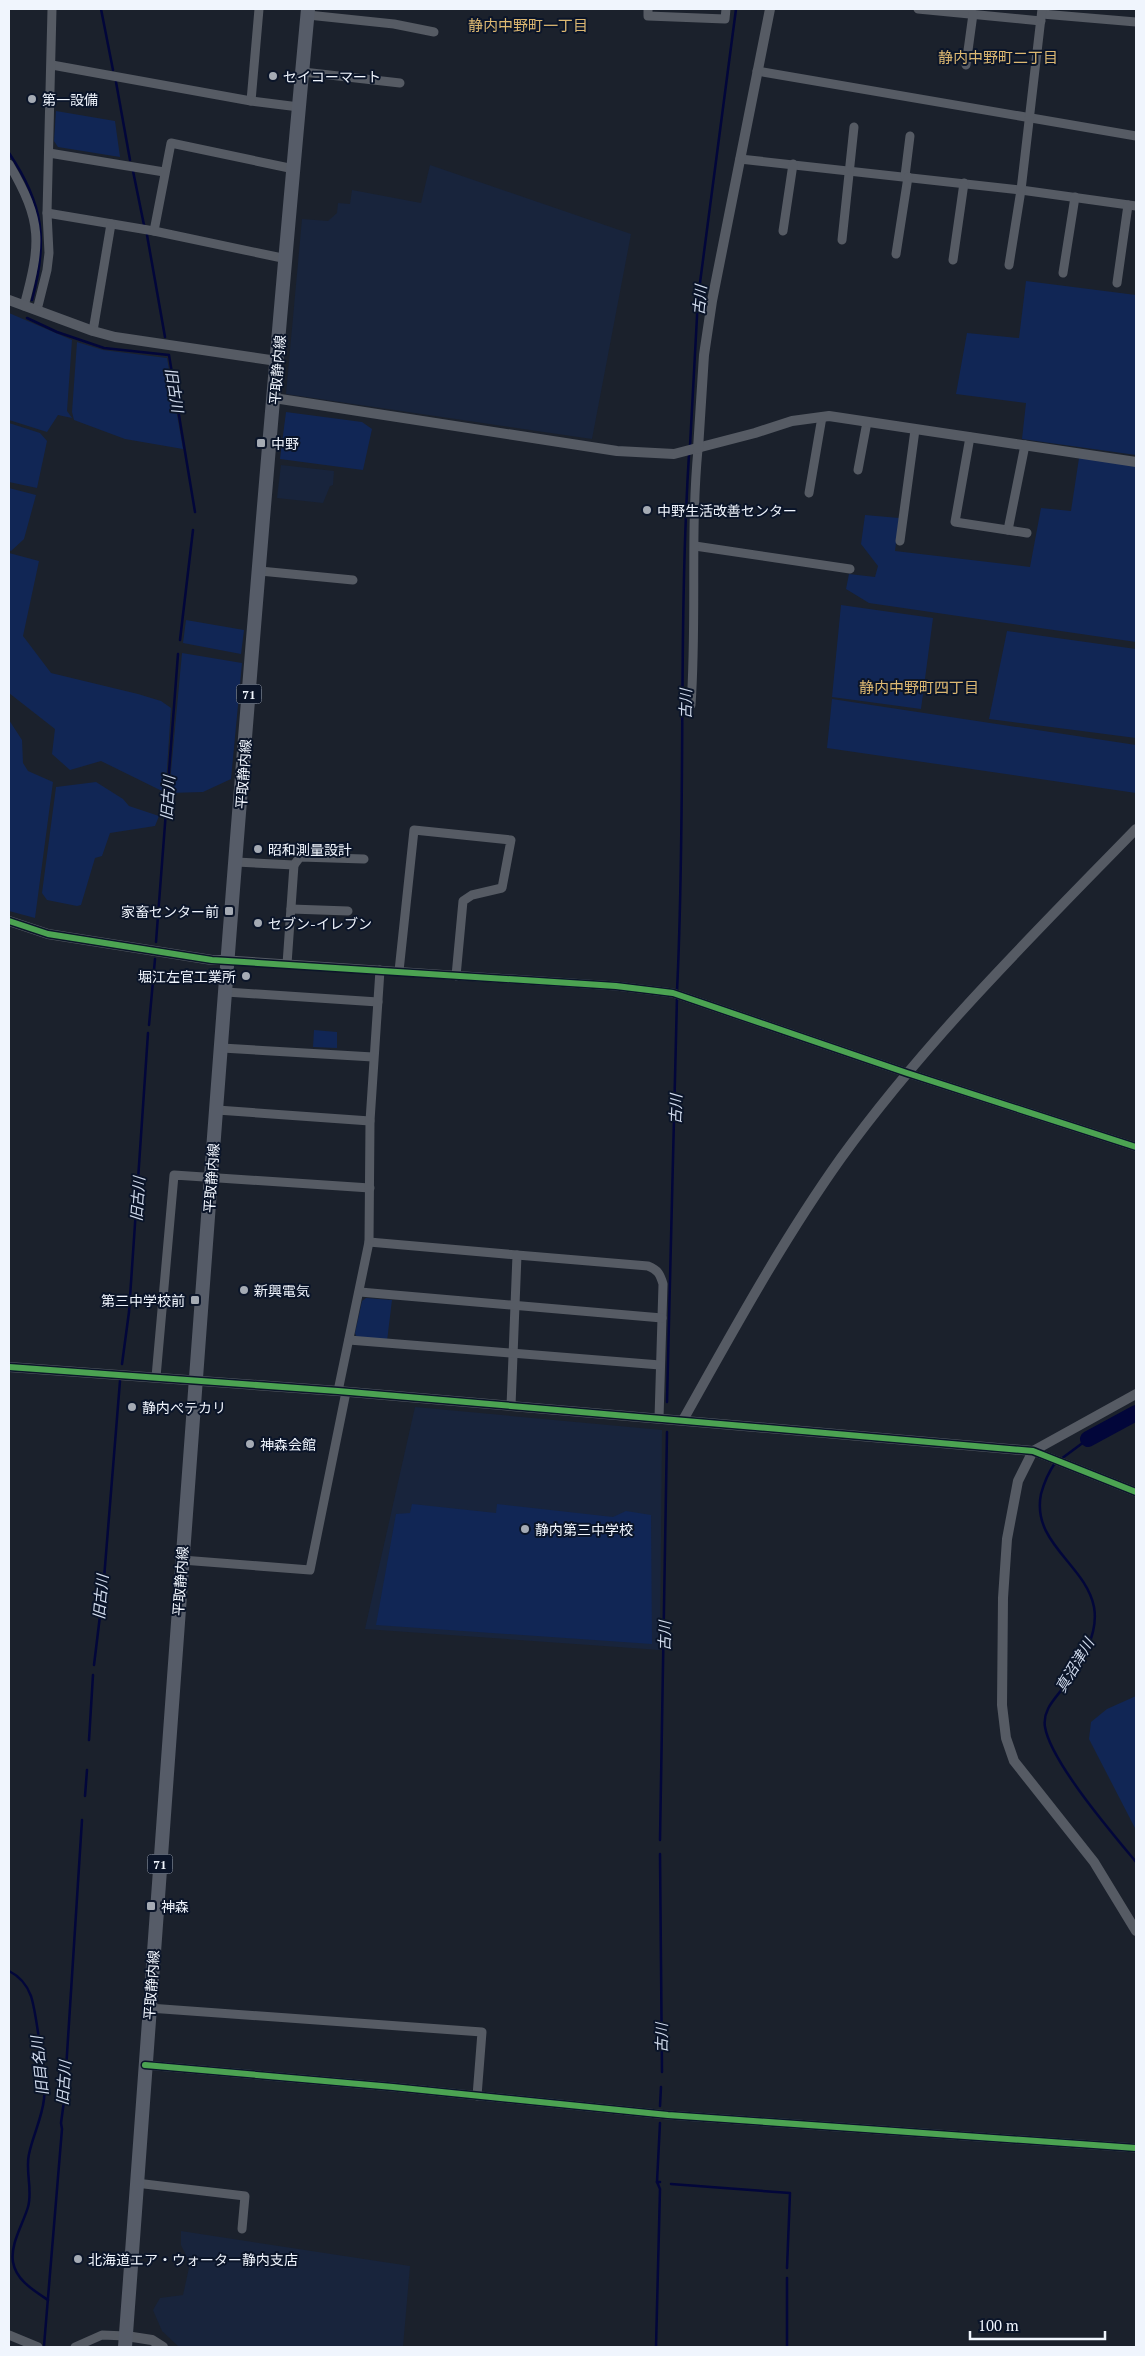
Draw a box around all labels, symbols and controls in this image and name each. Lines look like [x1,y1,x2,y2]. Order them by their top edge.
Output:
district label: 静内中野町一丁目 [468,15,588,35]
district label: 静内中野町二丁目 [938,47,1058,67]
place label: セイコーマート [283,67,381,86]
marker: セイコーマート [267,70,279,82]
place label: 第一設備 [42,90,98,109]
marker: 第一設備 [26,93,38,105]
water label: 古川 [688,282,710,316]
street label: 平取静内線 [264,334,290,406]
water label: 旧古川 [162,366,189,416]
place label: 中野 [271,434,299,453]
marker: 中野 [255,437,267,449]
place label: 中野生活改善センター [657,501,797,520]
marker: 中野生活改善センター [641,504,653,516]
district label: 静内中野町四丁目 [859,677,979,697]
road number: 71 [236,684,262,704]
water label: 古川 [675,687,695,719]
street label: 平取静内線 [231,738,255,810]
water label: 旧古川 [155,773,179,821]
place label: 昭和測量設計 [268,840,352,859]
marker: 昭和測量設計 [252,843,264,855]
place label: 家畜センター前 [121,902,219,921]
marker: 家畜センター前 [223,905,235,917]
place label: セブン-イレブン [268,914,372,933]
marker: セブン-イレブン [252,917,264,929]
place label: 堀江左官工業所 [138,967,236,986]
marker: 堀江左官工業所 [240,970,252,982]
water label: 古川 [664,1092,686,1124]
street label: 平取静内線 [199,1142,223,1214]
water label: 旧古川 [125,1174,149,1222]
place label: 新興電気 [254,1281,310,1300]
marker: 新興電気 [238,1284,250,1296]
place label: 第三中学校前 [101,1291,185,1310]
marker: 第三中学校前 [189,1294,201,1306]
place label: 静内ぺテカリ [142,1398,226,1417]
marker: 静内ぺテカリ [126,1401,138,1413]
place label: 神森会館 [260,1435,316,1454]
marker: 神森会館 [244,1438,256,1450]
place label: 静内第三中学校 [535,1520,633,1539]
marker: 静内第三中学校 [519,1523,531,1535]
street label: 平取静内線 [168,1545,192,1617]
water label: 旧古川 [88,1572,112,1620]
water label: 古川 [654,1619,674,1651]
water label: 真沼津川 [1050,1632,1099,1696]
road number: 71 [148,1855,172,1874]
place label: 神森 [161,1897,189,1916]
marker: 神森 [145,1900,157,1912]
street label: 平取静内線 [139,1949,163,2021]
water label: 古川 [651,2021,671,2053]
water label: 旧目名川 [26,2033,52,2097]
water label: 旧古川 [51,2058,75,2106]
place label: 北海道エア・ウォーター静内支店 [88,2250,298,2269]
marker: 北海道エア・ウォーター静内支店 [72,2253,84,2265]
scale bar [970,2308,1105,2340]
text: 100 m [978,2315,1019,2335]

